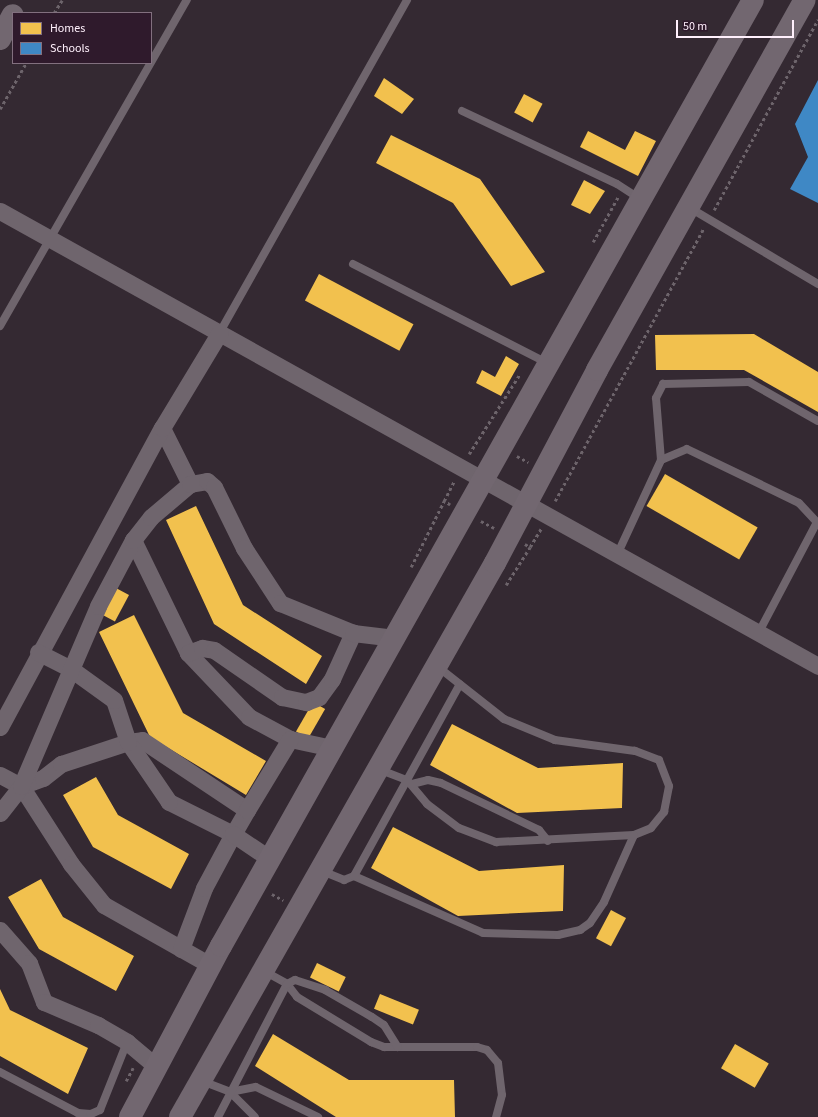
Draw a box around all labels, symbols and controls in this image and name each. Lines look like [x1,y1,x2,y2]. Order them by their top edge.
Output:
legend [12,12,152,64]
scale bar [678,12,796,38]
text: 50 m [683,18,707,35]
text: Homes [50,20,85,37]
text: Schools [50,40,90,57]

